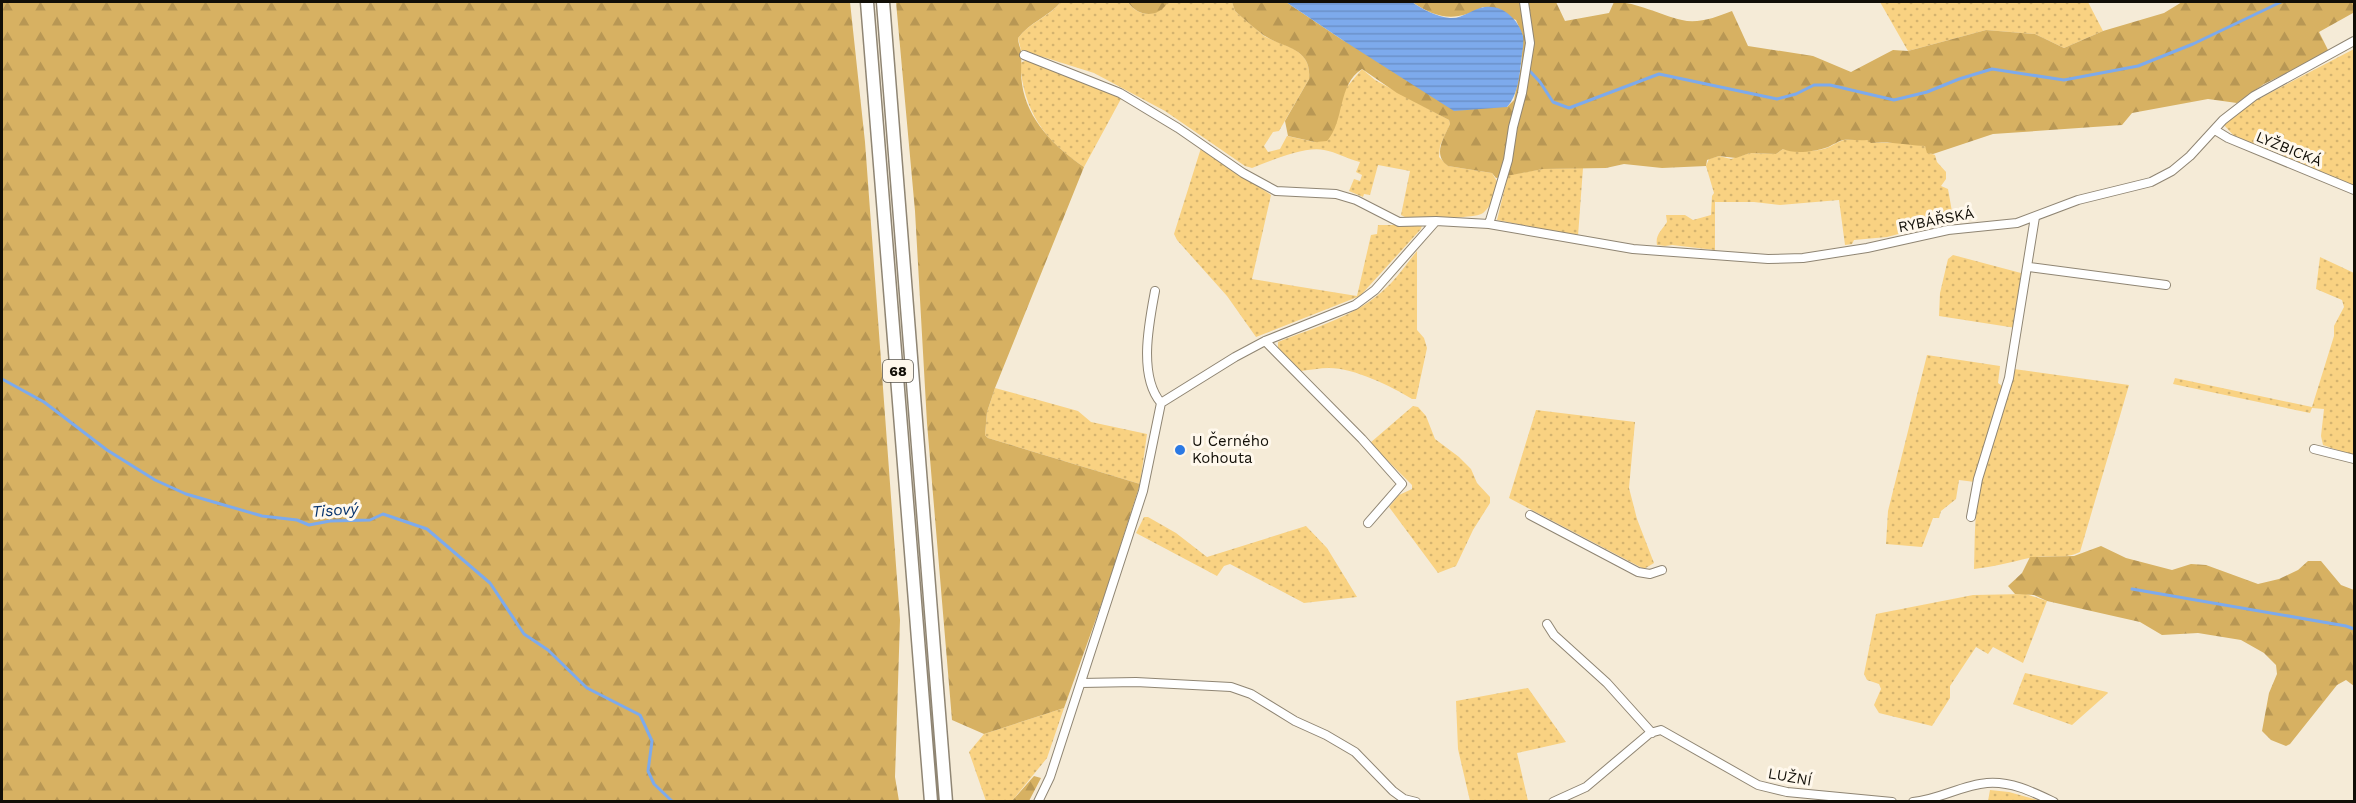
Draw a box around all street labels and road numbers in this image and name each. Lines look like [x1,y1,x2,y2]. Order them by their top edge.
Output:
street label: LYŽBICKÁ [2253,128,2325,170]
street label: RYBÁŘSKÁ [1897,204,1976,236]
road number: 68 [883,360,913,382]
street label: LUŽNÍ [1767,764,1813,790]

